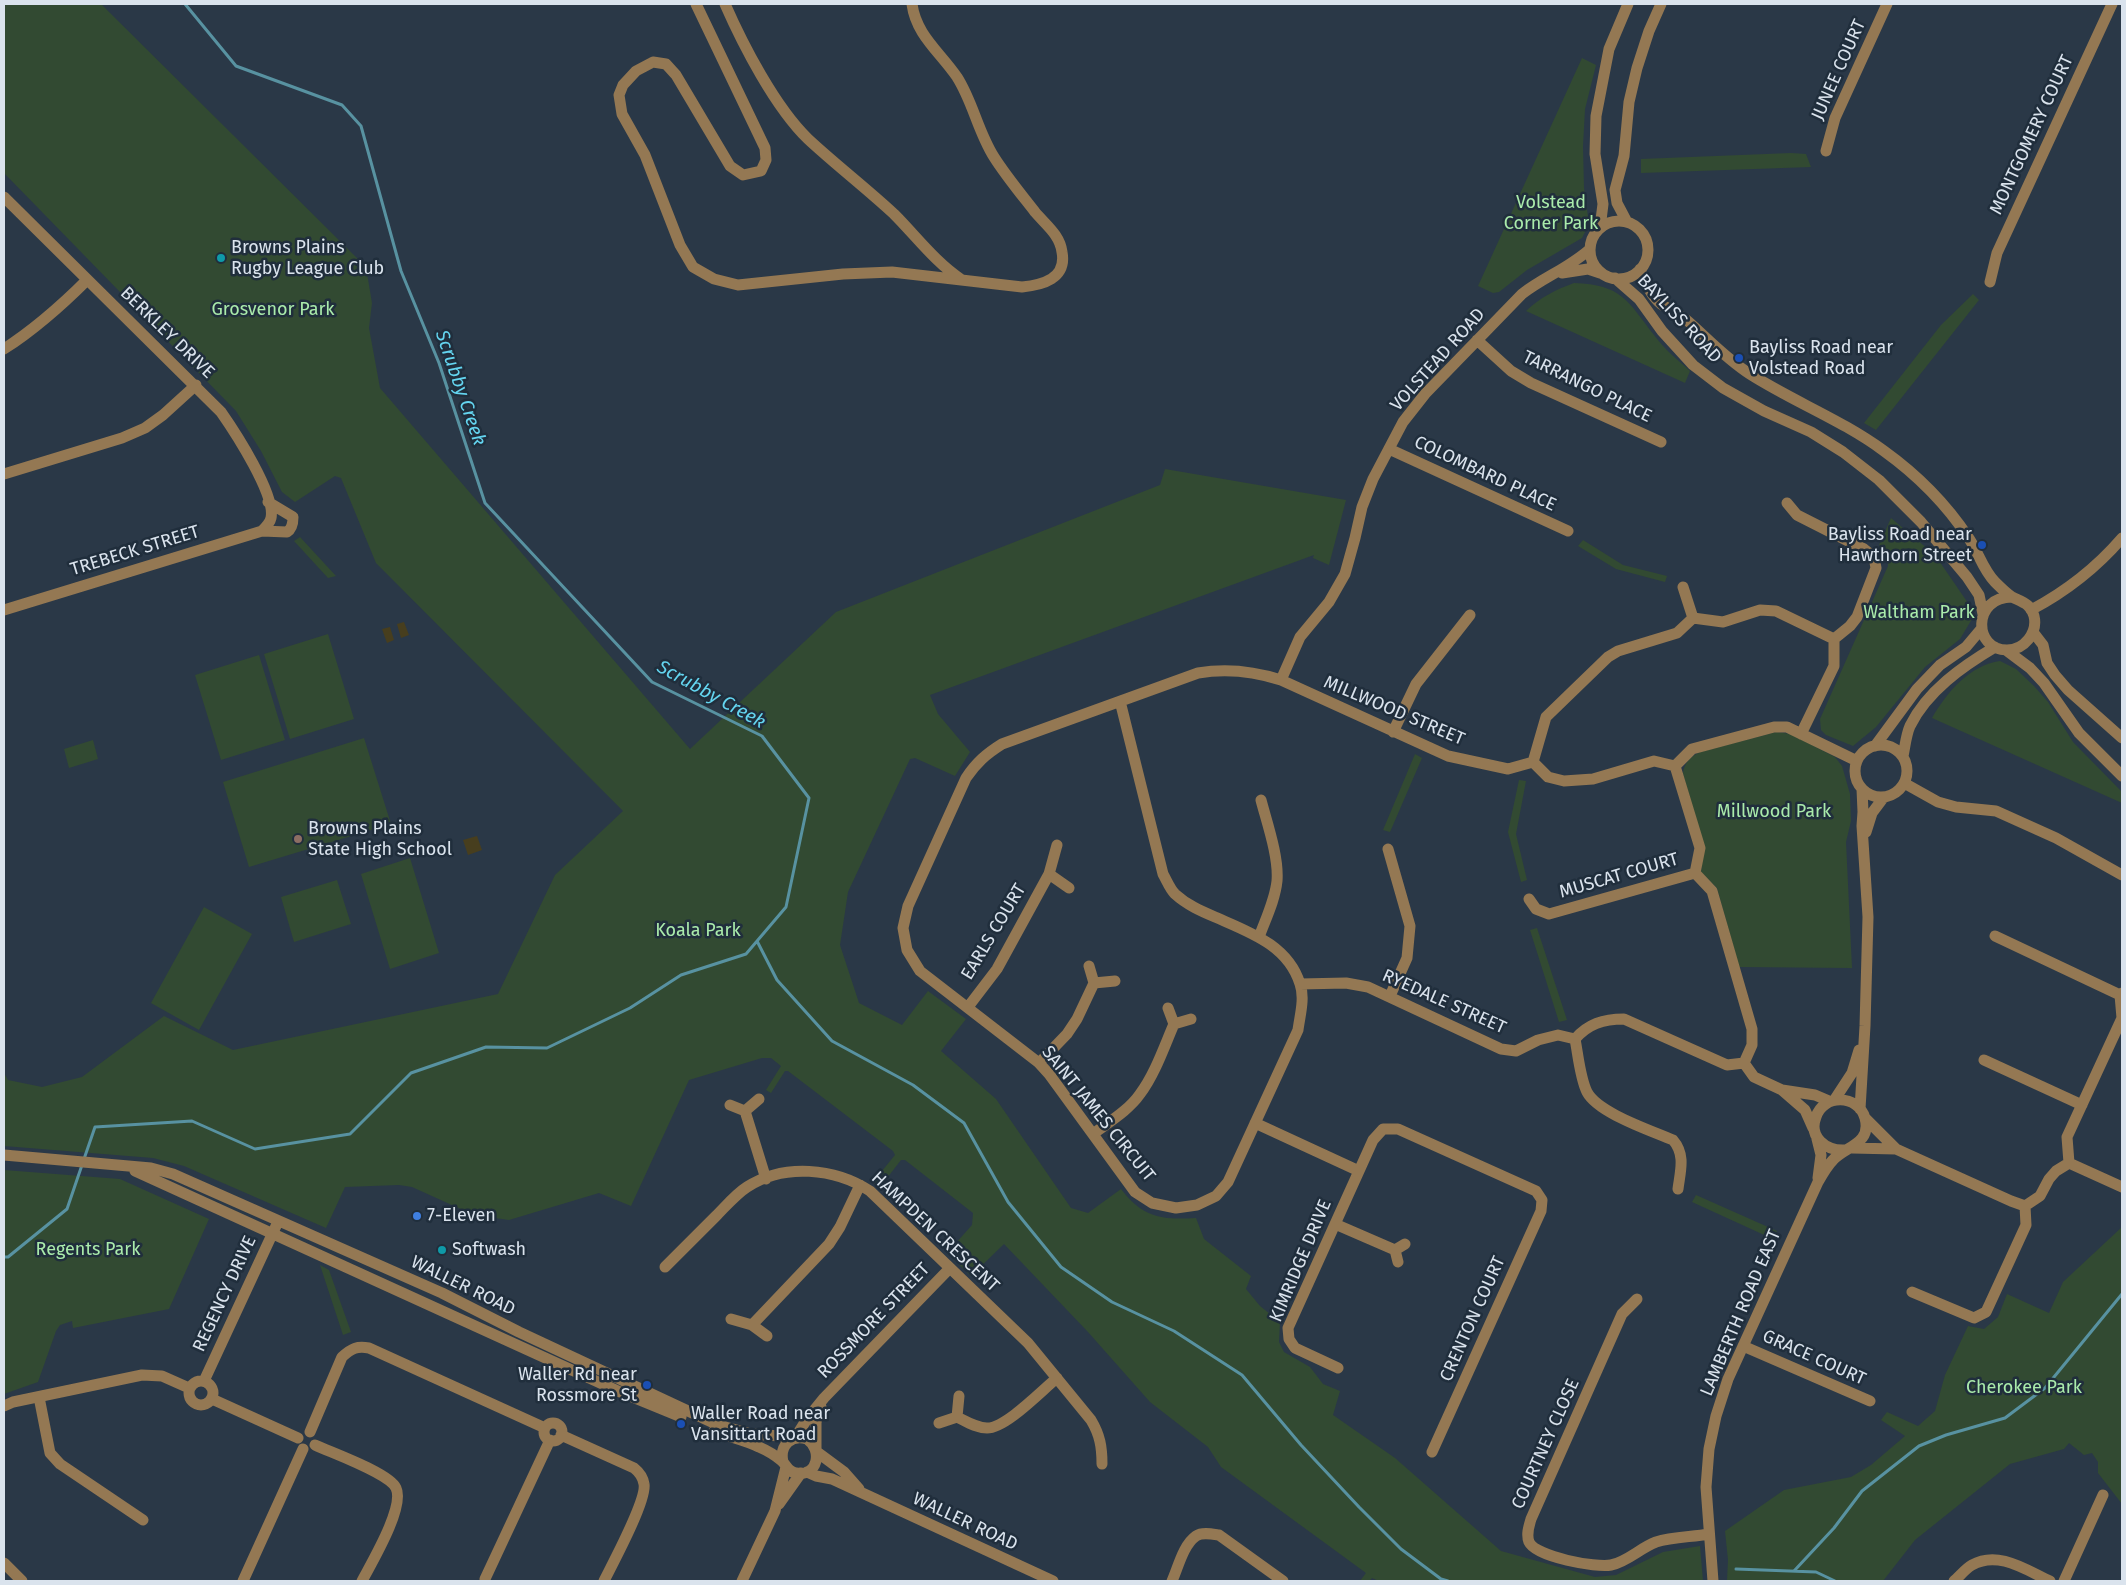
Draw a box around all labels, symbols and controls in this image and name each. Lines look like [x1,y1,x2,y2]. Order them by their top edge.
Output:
street label: JUNEE COURT [1807,16,1871,124]
street label: MONTGOMERY COURT [1986,52,2078,218]
park label: Volstead Corner Park [1504,192,1598,234]
place label: Browns Plains Rugby League Club [231,237,384,280]
marker: Browns Plains Rugby League Club [215,252,227,264]
street label: BAYLISS ROAD [1632,270,1726,368]
street label: BERKLEY DRIVE [115,283,219,383]
park label: Grosvenor Park [211,299,335,321]
street label: VOLSTEAD ROAD [1386,304,1490,416]
water label: Scrubby Creek [430,327,490,449]
place label: Bayliss Road near Volstead Road [1749,337,1893,379]
street label: TARRANGO PLACE [1519,346,1655,428]
marker: Bayliss Road near Volstead Road [1733,352,1745,364]
street label: COLOMBARD PLACE [1410,432,1560,516]
street label: TREBECK STREET [68,521,202,581]
place label: Bayliss Road near Hawthorn Street [1828,524,1972,566]
marker: Bayliss Road near Hawthorn Street [1976,539,1988,551]
park label: Waltham Park [1863,602,1975,624]
water label: Scrubby Creek [653,656,769,734]
street label: MILLWOOD STREET [1320,672,1468,750]
park label: Millwood Park [1717,801,1831,823]
place label: Browns Plains State High School [308,818,452,861]
marker: Browns Plains State High School [292,833,304,845]
street label: MUSCAT COURT [1557,849,1681,903]
street label: EARLS COURT [957,880,1031,984]
park label: Koala Park [655,920,741,942]
street label: RYEDALE STREET [1379,965,1509,1039]
street label: SAINT JAMES CIRCUIT [1037,1042,1159,1186]
street label: HAMPDEN CRESCENT [867,1167,1003,1297]
street label: KIMRIDGE DRIVE [1265,1197,1337,1325]
place label: 7-Eleven [427,1205,496,1227]
marker: 7-Eleven [411,1210,423,1222]
street label: LAMBERTH ROAD EAST [1696,1226,1786,1400]
street label: REGENCY DRIVE [189,1233,261,1355]
park label: Regents Park [36,1239,140,1261]
place label: Softwash [452,1239,526,1261]
marker: Softwash [436,1244,448,1256]
street label: WALLER ROAD [407,1251,519,1321]
street label: CRENTON COURT [1436,1253,1510,1385]
street label: ROSSMORE STREET [813,1259,935,1383]
street label: GRACE COURT [1759,1326,1869,1390]
place label: Waller Rd near Rossmore St [518,1364,637,1406]
street label: COURTNEY CLOSE [1508,1375,1584,1513]
park label: Cherokee Park [1966,1377,2082,1399]
marker: Waller Rd near Rossmore St [641,1379,653,1391]
place label: Waller Road near Vansittart Road [691,1403,830,1446]
marker: Waller Road near Vansittart Road [675,1418,687,1430]
street label: WALLER ROAD [909,1488,1021,1556]

